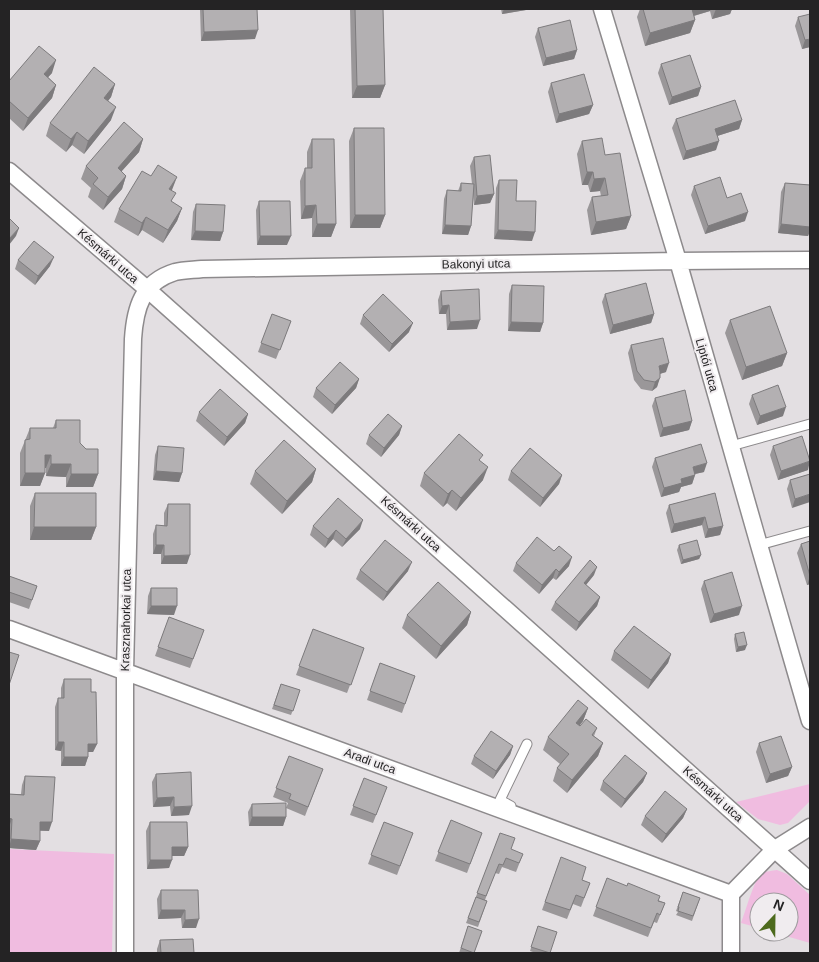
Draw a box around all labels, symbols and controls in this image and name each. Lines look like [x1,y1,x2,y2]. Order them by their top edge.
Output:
street label: Késmárki utca [75,226,142,286]
street label: Bakonyi utca [442,256,511,272]
street label: Liptói utca [693,337,721,394]
street label: Késmárki utca [378,493,444,555]
street label: Krasznahorkai utca [118,568,134,671]
street label: Aradi utca [342,745,398,777]
street label: Késmárki utca [680,763,746,825]
north arrow [749,892,799,942]
text: N [771,896,787,914]

